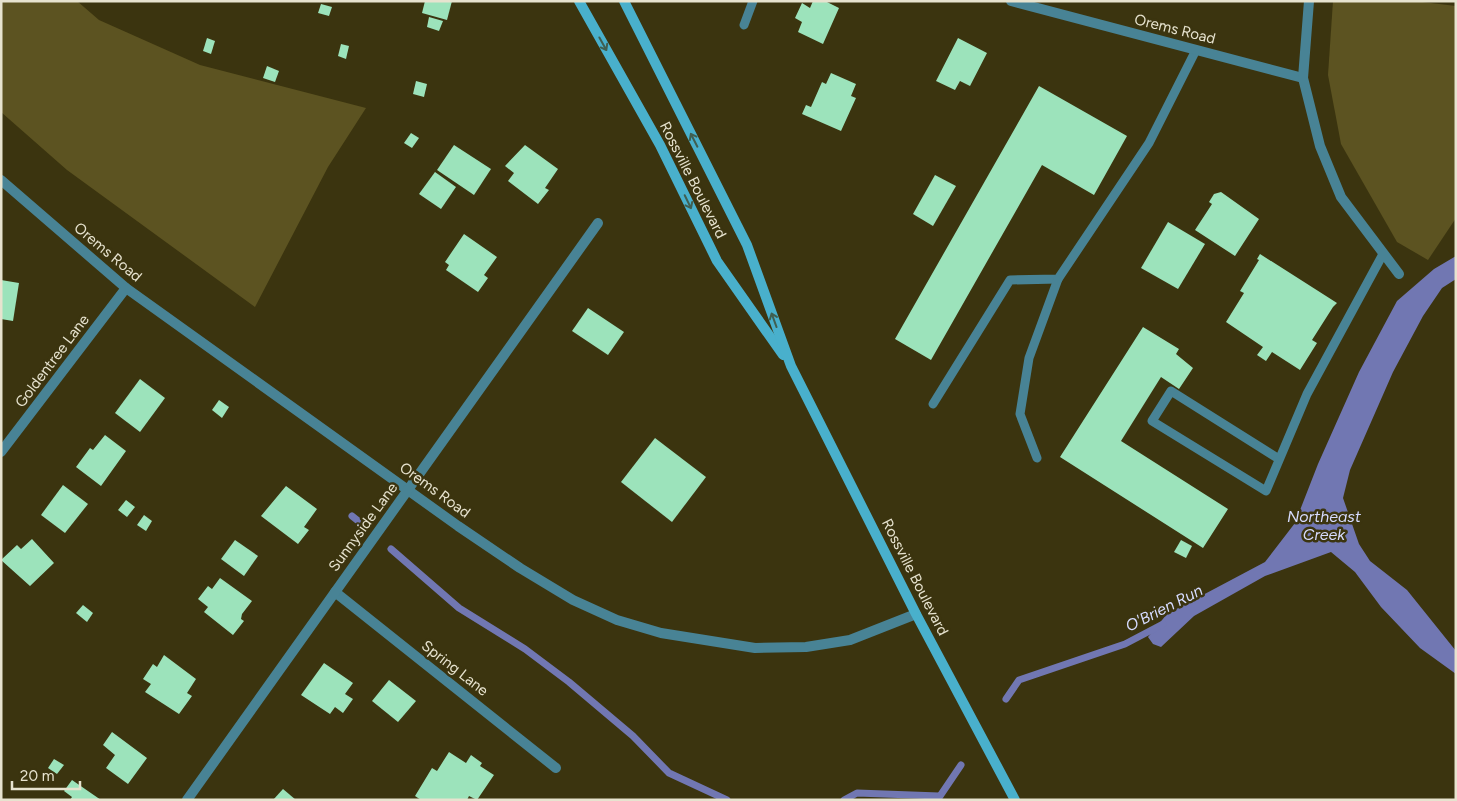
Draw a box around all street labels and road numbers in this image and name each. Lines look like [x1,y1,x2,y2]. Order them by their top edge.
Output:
street label: Orems Road [1133,10,1217,48]
street label: Rossville Boulevard [656,119,730,241]
street label: Orems Road [70,218,146,286]
street label: Goldentree Lane [11,311,93,411]
street label: Orems Road [396,458,474,522]
street label: Sunnyside Lane [325,479,401,575]
street label: Rossville Boulevard [878,516,952,638]
street label: Spring Lane [418,636,492,700]

